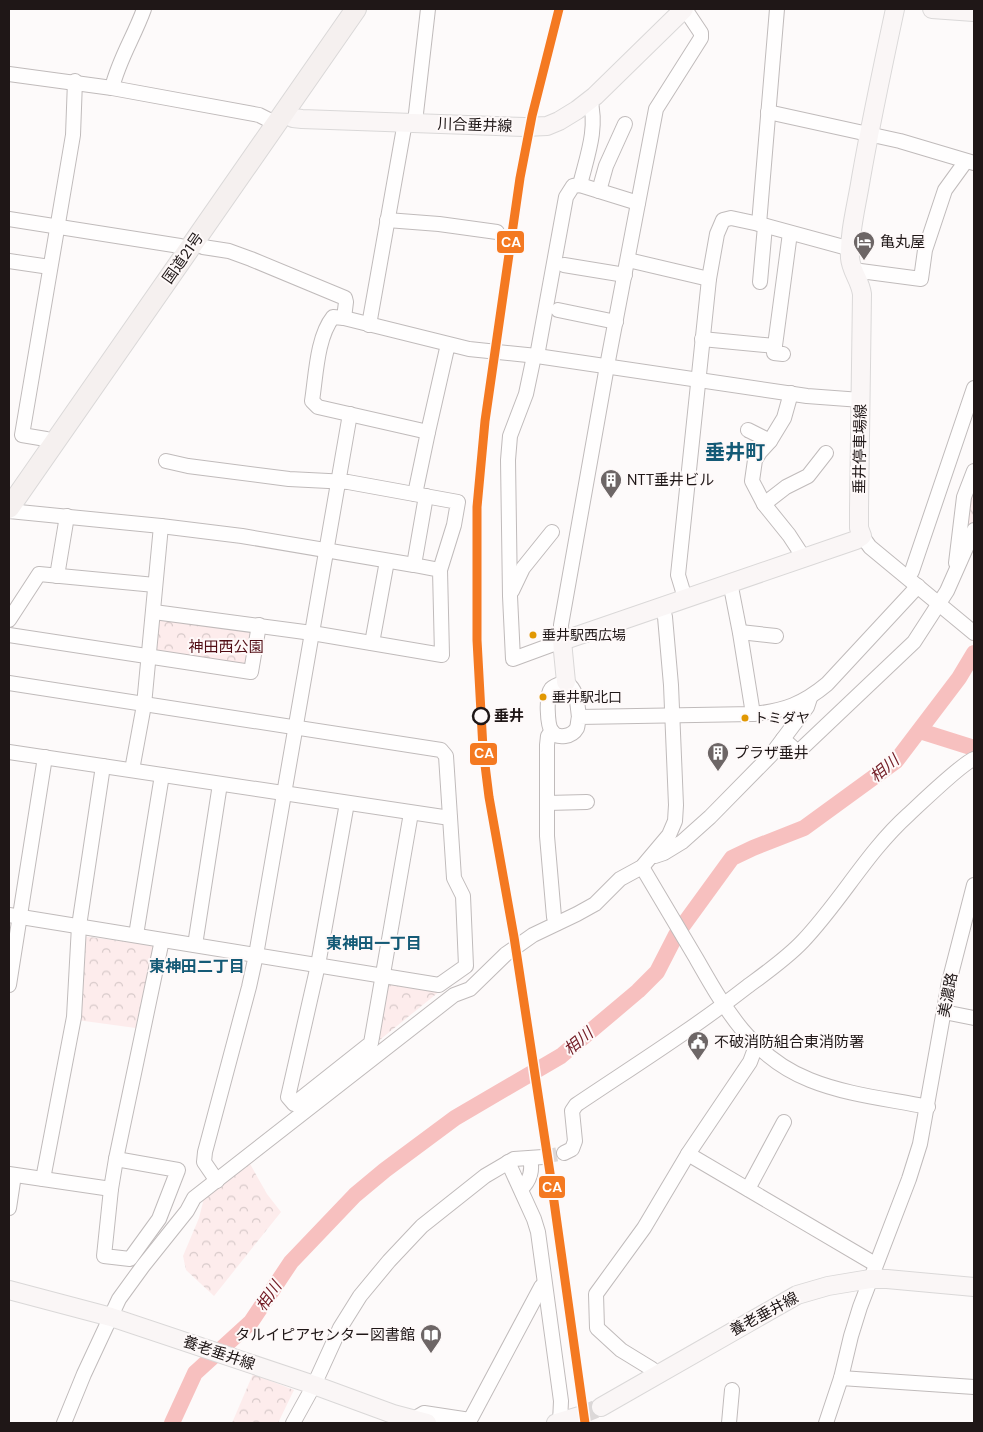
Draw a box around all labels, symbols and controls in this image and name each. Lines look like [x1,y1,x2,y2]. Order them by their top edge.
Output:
street label: 川合垂井線 [437,114,513,136]
street label: 国道21号 [158,228,208,288]
line badge: CA [496,230,525,254]
hotel icon: 亀丸屋 [852,230,876,261]
place label: 亀丸屋 [880,232,925,252]
text: CA [501,233,521,251]
street label: 垂井停車場線 [849,404,871,494]
district label: 垂井町 [705,439,765,465]
building icon: NTT垂井ビル [599,468,623,499]
place label: NTT垂井ビル [627,470,714,490]
place label: 垂井駅西広場 [542,626,626,644]
marker: 垂井駅西広場 [528,630,538,640]
park label: 神田西公園 [188,637,264,657]
place label: 垂井駅北口 [552,688,622,706]
marker: 垂井駅北口 [538,692,548,702]
place label: 垂井 [494,706,524,726]
marker: 垂井 [472,707,490,725]
place label: トミダヤ [754,709,810,727]
marker: トミダヤ [740,713,750,723]
building icon: プラザ垂井 [706,741,730,772]
line badge: CA [469,742,498,766]
place label: プラザ垂井 [734,743,809,763]
text: CA [474,744,494,762]
water label: 相川 [865,749,905,787]
district label: 東神田一丁目 [326,933,422,954]
district label: 東神田二丁目 [149,956,245,977]
street label: 美濃路 [934,971,962,1019]
water label: 相川 [559,1022,599,1060]
public building icon: 不破消防組合東消防署 [686,1030,710,1061]
place label: 不破消防組合東消防署 [714,1032,864,1052]
line badge: CA [538,1175,566,1199]
text: CA [542,1178,562,1196]
water label: 相川 [251,1275,287,1315]
street label: 養老垂井線 [726,1288,802,1340]
library icon: タルイピアセンター図書館 [419,1323,443,1354]
place label: タルイピアセンター図書館 [235,1325,415,1345]
street label: 養老垂井線 [180,1331,258,1375]

